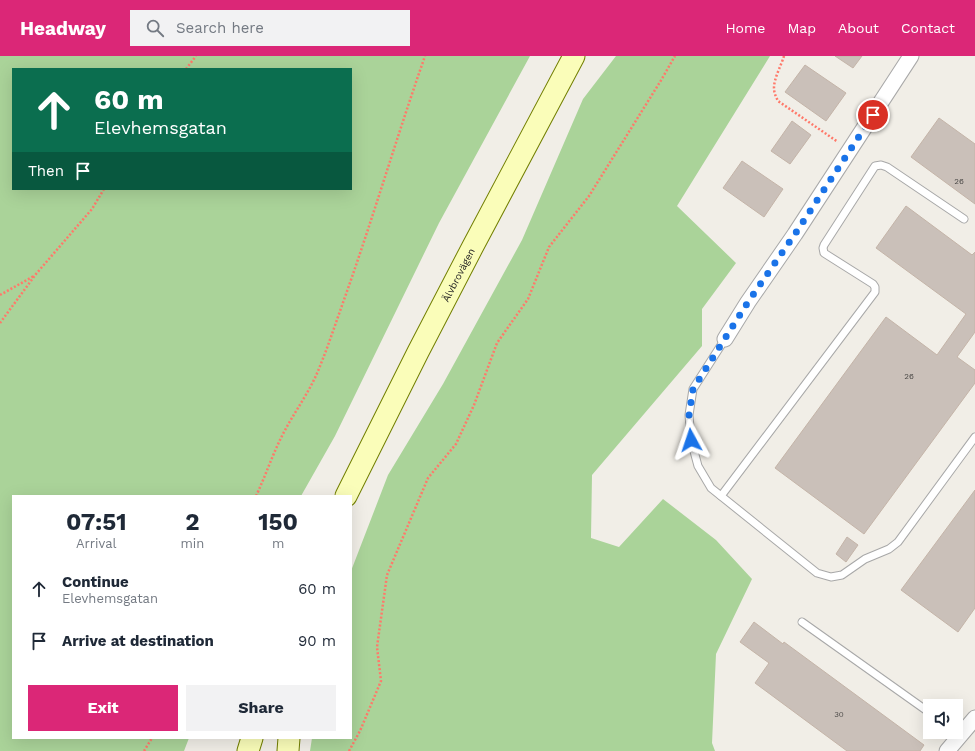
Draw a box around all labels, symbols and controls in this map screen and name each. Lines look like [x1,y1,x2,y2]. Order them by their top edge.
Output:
search box [130,10,410,46]
text: Headway [20,17,106,40]
icon: search [144,17,166,39]
text: Search here [176,19,264,37]
text: Home [725,20,765,36]
text: Map [787,20,816,36]
text: About [838,20,879,36]
text: Contact [901,20,955,36]
text: 60 m [94,83,164,116]
icon: ahead [28,84,80,136]
pin [856,98,890,132]
icon: arrive [862,104,884,126]
text: Elevhemsgatan [94,117,227,138]
icon: arrive [72,160,94,182]
text: Then [28,162,64,180]
house number: 26 [954,177,964,186]
street label: Älvbrovägen [440,246,477,303]
house number: 26 [904,372,914,381]
position arrow [670,419,712,461]
text: 07:51 [66,508,127,536]
text: 2 [185,508,200,536]
text: 150 [258,508,298,536]
text: Arrival [76,536,117,551]
text: min [180,536,204,551]
text: m [272,536,284,551]
text: Continue [62,573,129,591]
icon: ahead [28,578,50,600]
text: 60 m [298,580,336,598]
text: Elevhemsgatan [62,591,158,606]
icon: arrive [28,630,50,652]
text: Arrive at destination [62,632,214,650]
text: 90 m [298,632,336,650]
button: Exit [28,685,178,731]
button: Share [186,685,336,731]
map controls [923,699,963,739]
button: sound [923,699,963,739]
house number: 30 [834,710,844,719]

